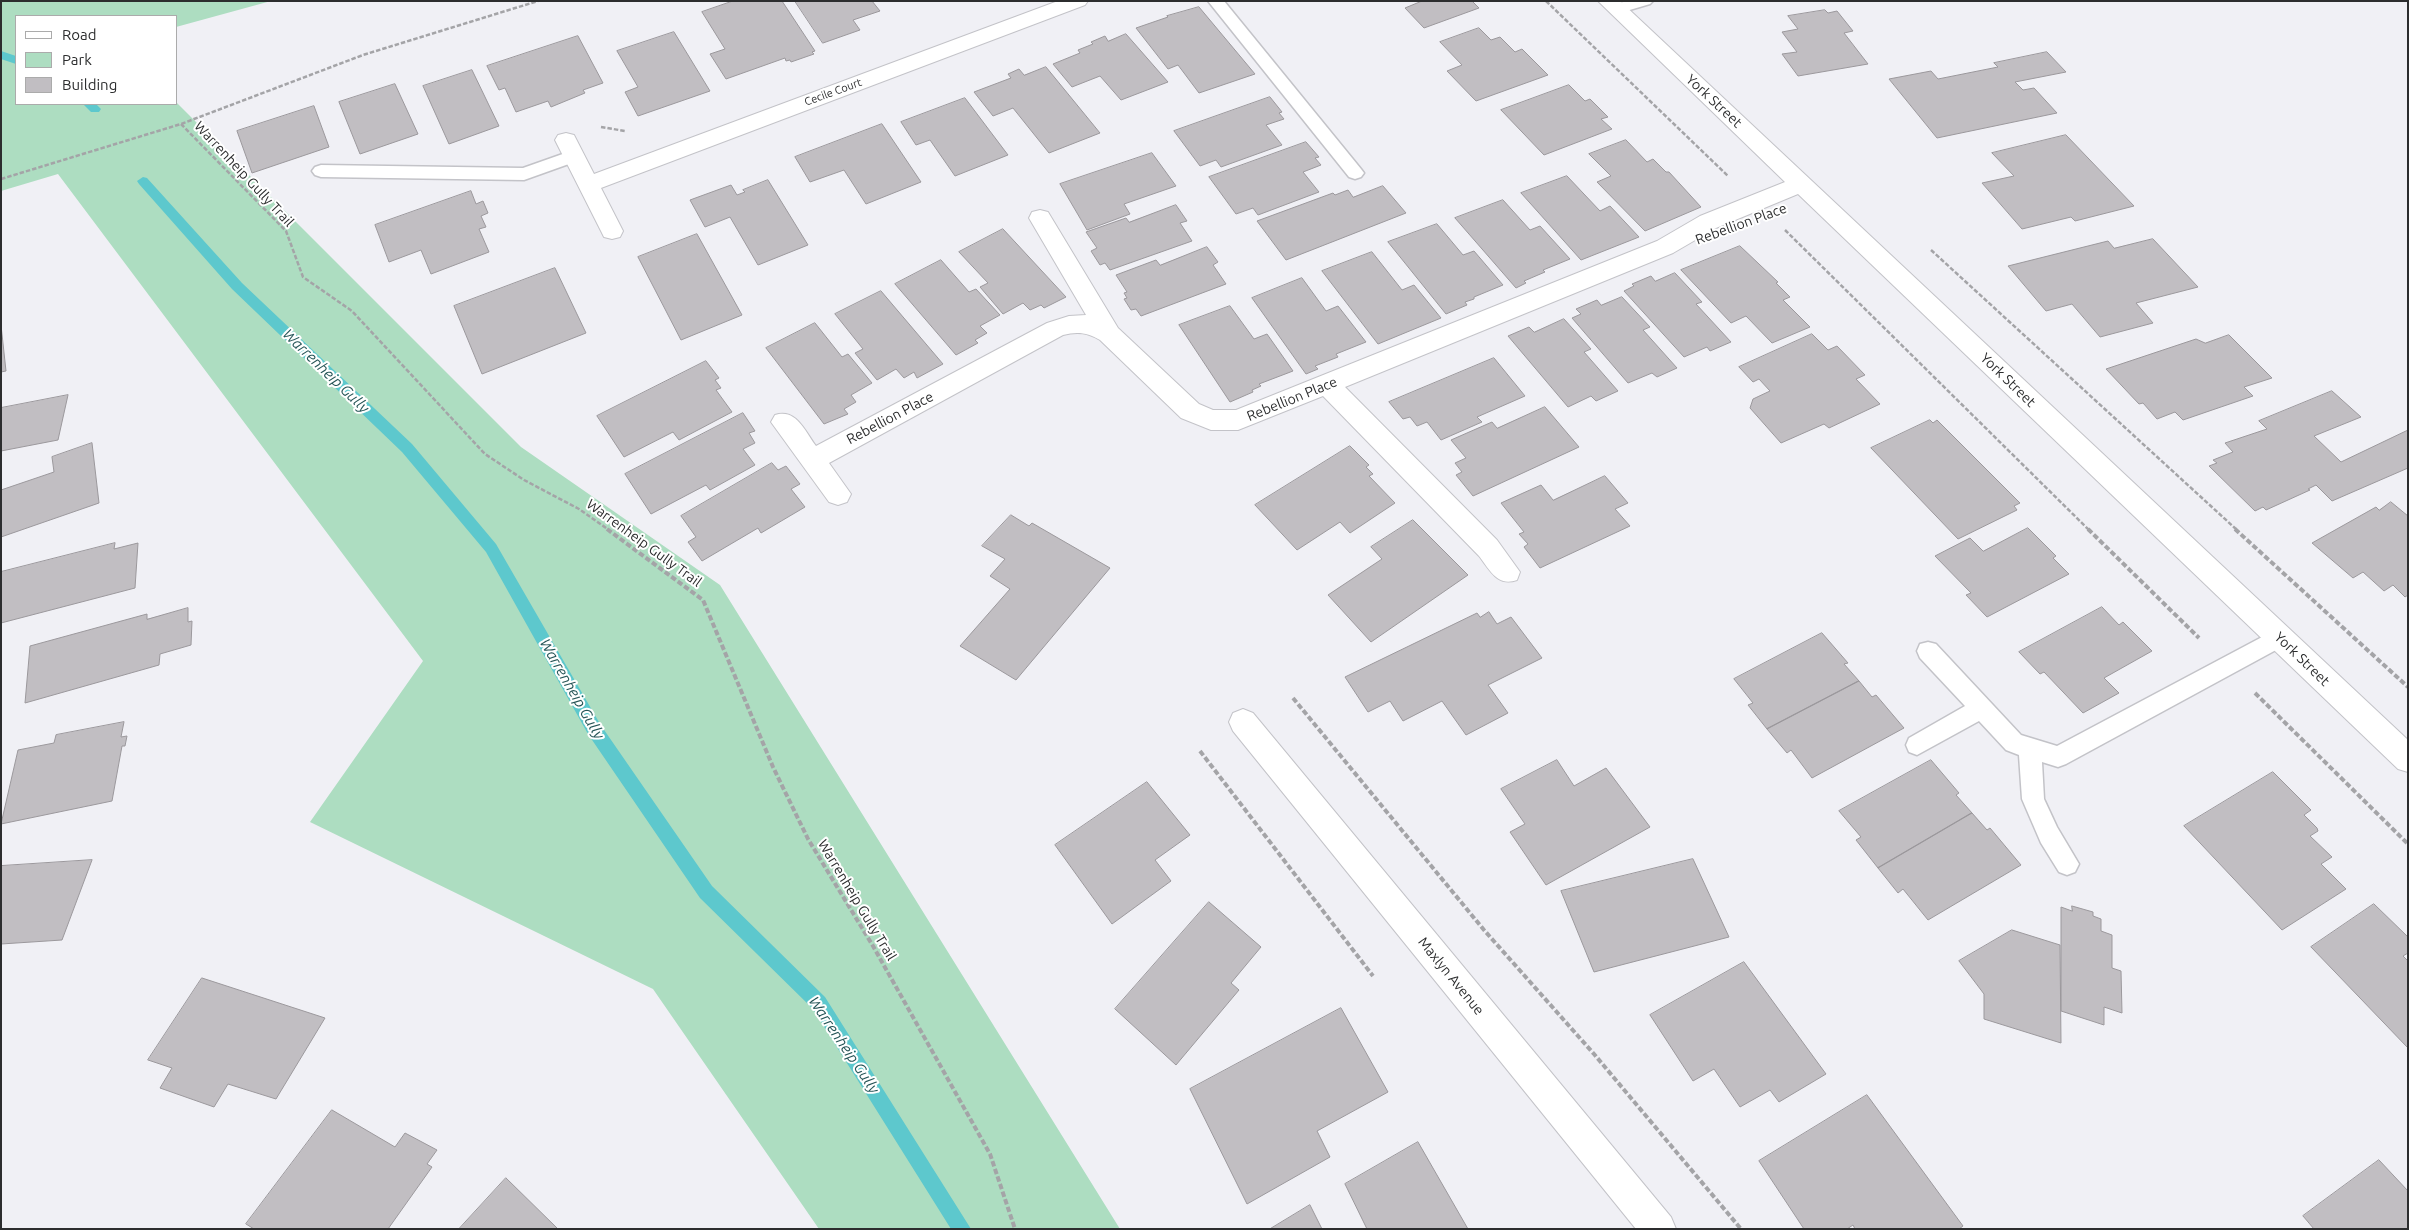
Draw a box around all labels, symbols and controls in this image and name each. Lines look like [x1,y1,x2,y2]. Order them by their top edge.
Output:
legend [15,15,178,105]
text: Road [62,26,97,43]
text: Park [62,51,92,68]
street label: York Street [1683,71,1745,131]
text: Building [62,76,117,93]
street label: Cecile Court [803,76,863,108]
street label: Warrenheip Gully Trail [191,118,297,230]
street label: Rebellion Place [1693,200,1789,248]
water label: Warrenheip Gully [279,325,373,417]
street label: York Street [1977,350,2039,410]
street label: Rebellion Place [1244,373,1340,425]
street label: Rebellion Place [844,388,936,448]
street label: Warrenheip Gully Trail [583,496,705,590]
street label: York Street [2271,629,2333,689]
water label: Warrenheip Gully [536,636,608,742]
street label: Warrenheip Gully Trail [814,836,900,964]
street label: Maxlyn Avenue [1415,934,1487,1018]
water label: Warrenheip Gully [805,993,883,1097]

